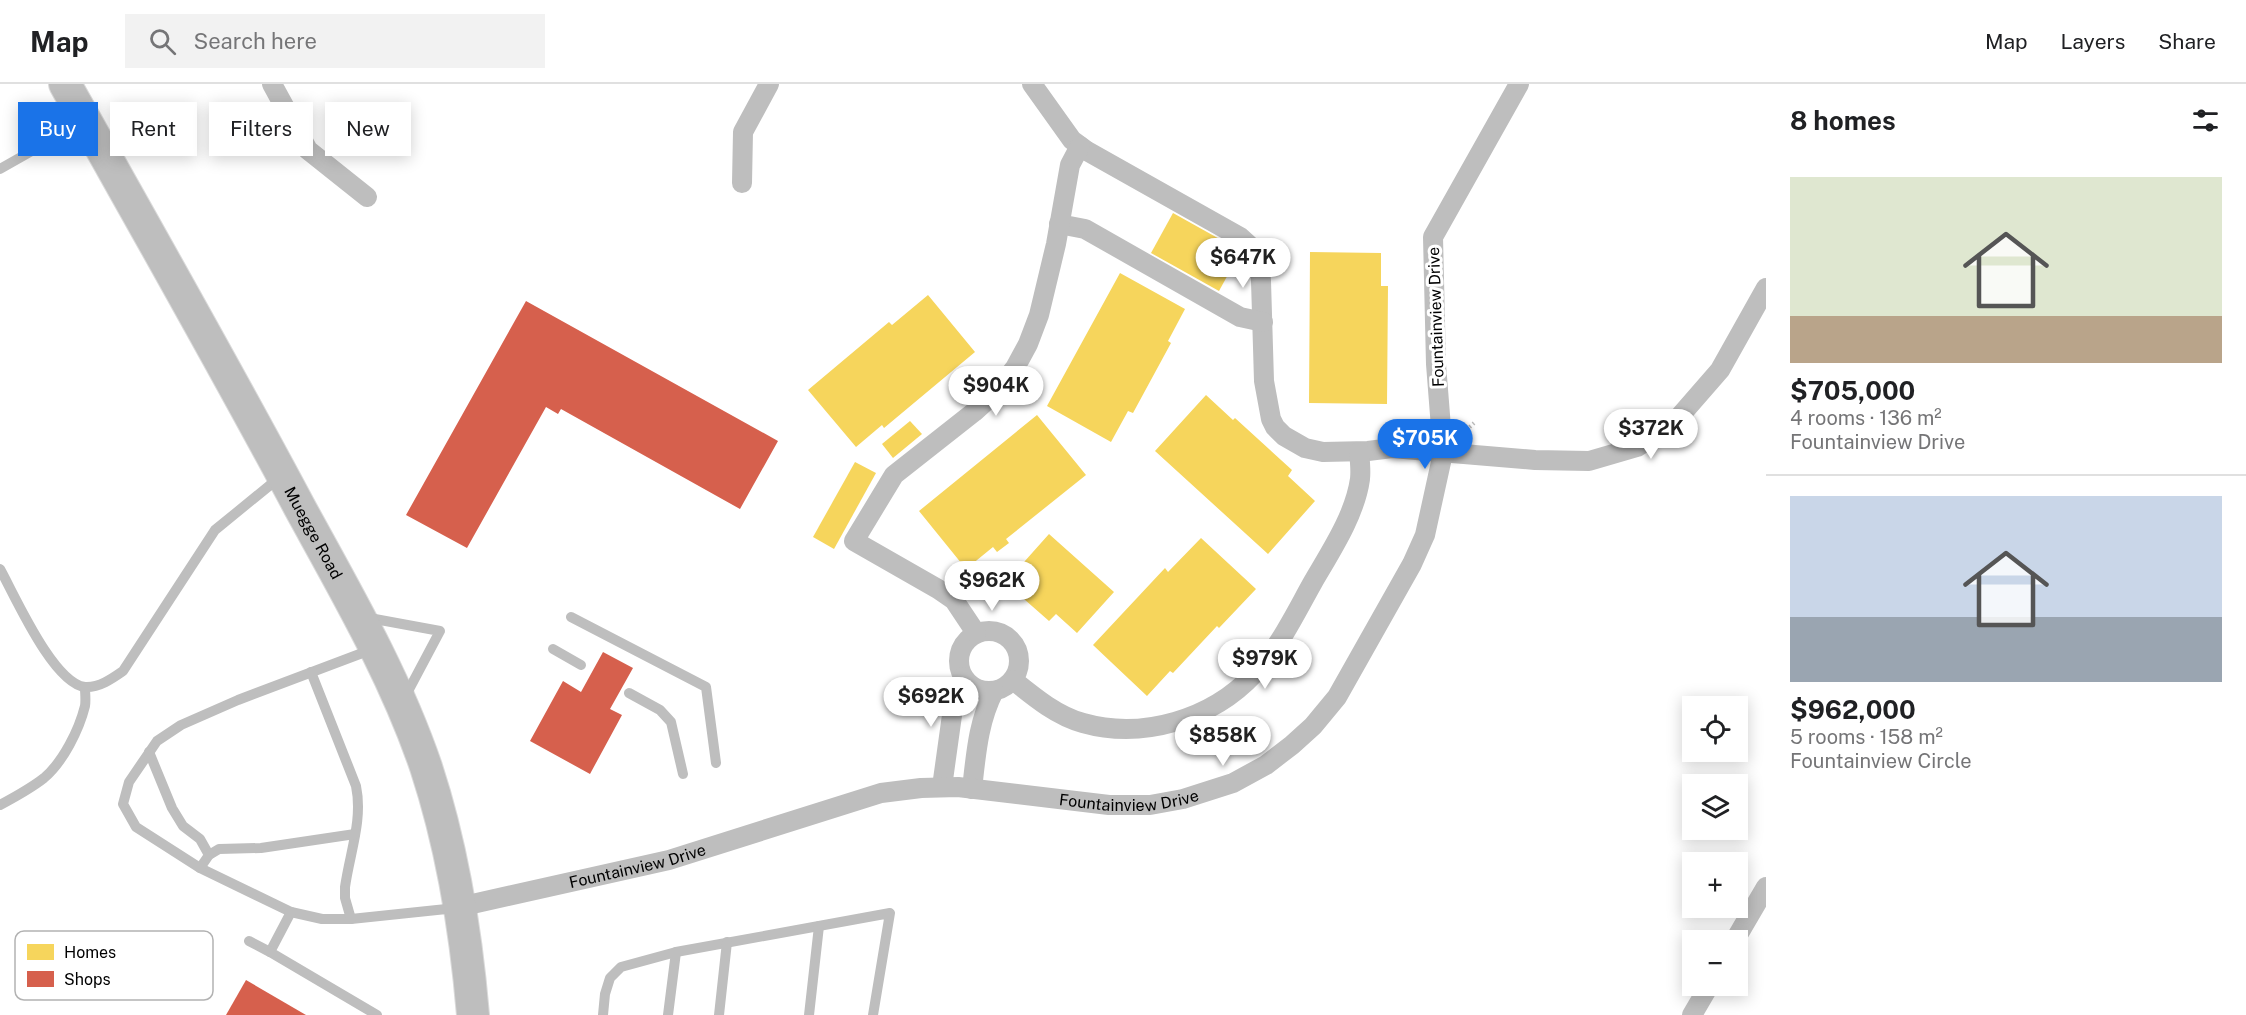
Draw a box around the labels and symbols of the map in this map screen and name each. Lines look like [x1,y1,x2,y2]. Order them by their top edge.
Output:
pin: $647K [1201,238,1285,289]
street label: Fountainview Drive [1424,247,1448,387]
pin: $904K [954,366,1038,417]
pin: $372K [1609,409,1693,460]
pin: $705K [1383,419,1467,470]
street label: Muegge Road [281,483,347,582]
pin: $962K [950,561,1034,612]
pin: $979K [1223,639,1307,690]
pin: $692K [889,677,973,728]
pin: $858K [1181,716,1265,767]
street label: Fountainview Drive [1058,785,1201,815]
street label: Fountainview Drive [567,839,708,892]
legend [15,931,213,1000]
text: Homes [64,943,116,962]
text: Shops [64,970,111,989]

